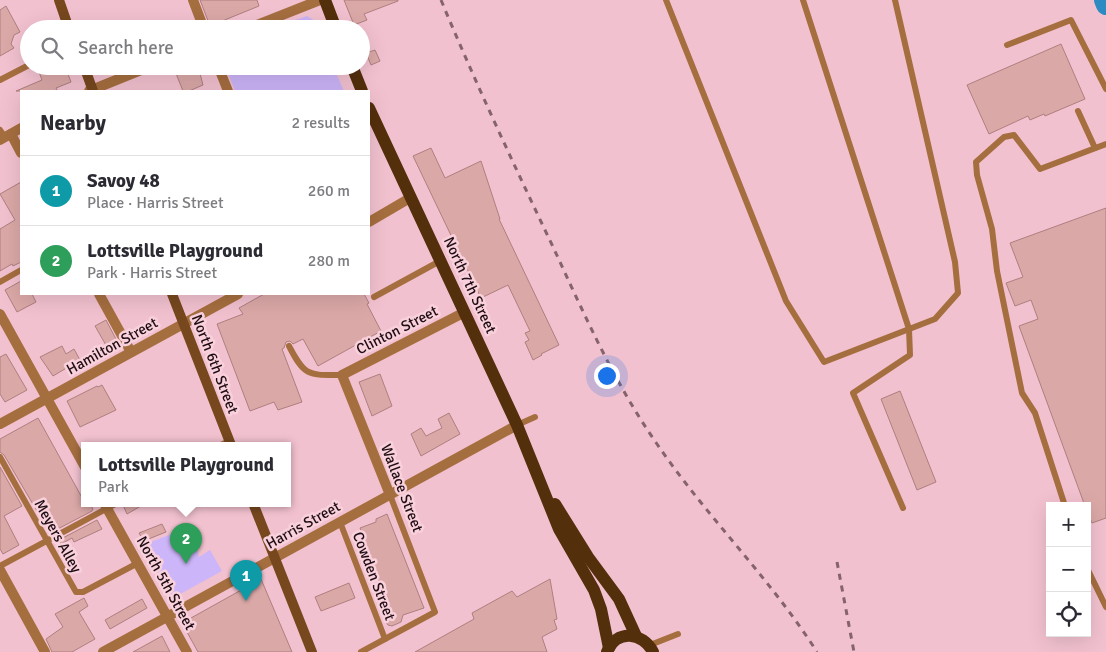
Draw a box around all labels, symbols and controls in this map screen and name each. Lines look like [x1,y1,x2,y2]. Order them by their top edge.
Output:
search box [20,20,370,75]
icon: search [38,34,66,62]
text: Search here [78,36,174,60]
text: Nearby [40,110,106,136]
text: 2 results [291,113,350,133]
text: Savoy 48 [87,169,160,193]
text: 1 [52,181,60,201]
text: 260 m [308,181,350,201]
text: Place · Harris Street [87,193,224,213]
street label: North 7th Street [440,234,500,336]
text: Lottsville Playground [87,239,263,263]
text: 2 [52,251,60,271]
text: 280 m [308,251,350,271]
text: Park · Harris Street [87,263,217,283]
street label: Clinton Street [353,302,441,358]
street label: North 6th Street [188,312,242,416]
street label: Hamilton Street [63,314,161,378]
your location [594,363,620,389]
street label: Wallace Street [377,441,427,535]
popup [81,442,291,507]
text: Lottsville Playground [98,453,274,477]
text: Park [98,477,129,497]
street label: Meyers Alley [30,496,86,576]
street label: Harris Street [263,497,343,553]
map controls [1046,502,1091,637]
button: + [1046,502,1091,547]
pin: 2 [170,523,202,564]
street label: Cowden Street [349,529,399,623]
street label: North 5th Street [133,533,199,633]
button: − [1046,547,1091,592]
pin: 1 [230,560,262,601]
button: locate [1046,592,1091,637]

